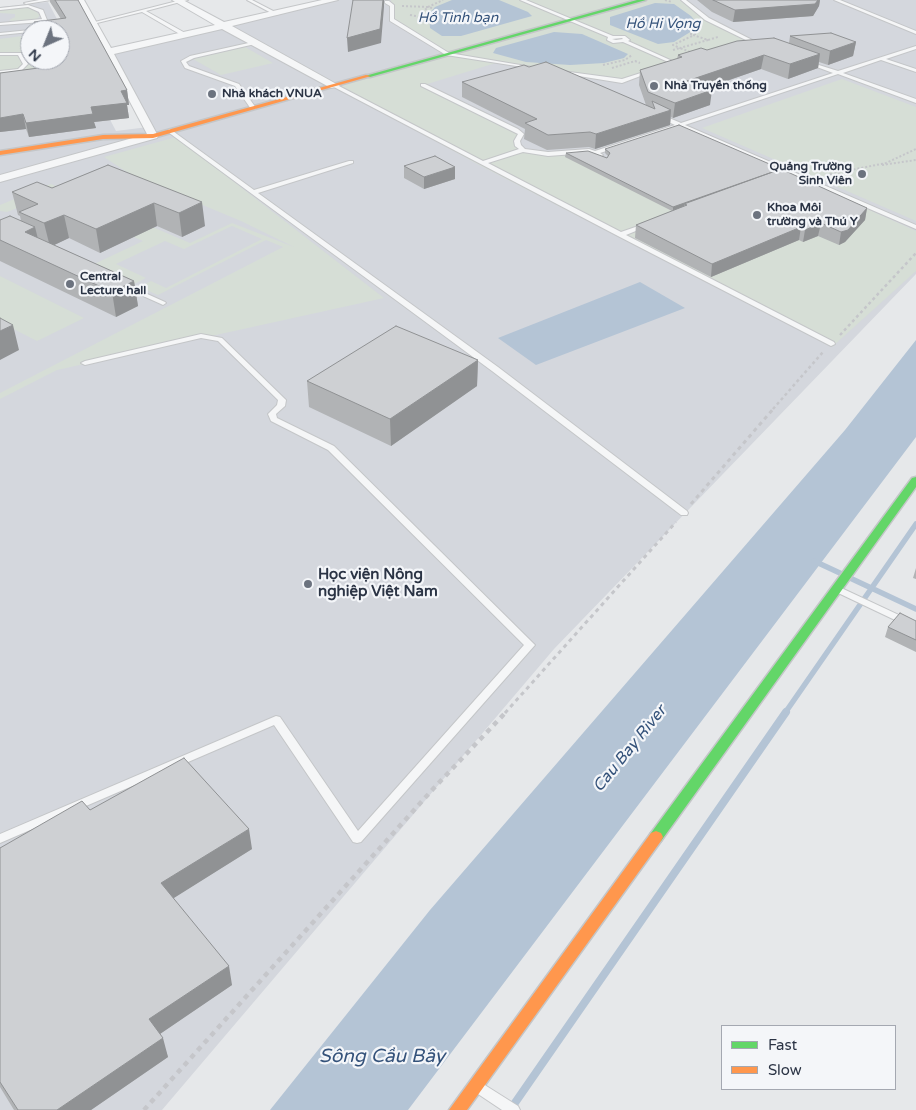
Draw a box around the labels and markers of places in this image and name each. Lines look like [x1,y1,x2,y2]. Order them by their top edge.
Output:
place label: Nhà Truyền thống [664,79,767,93]
marker: Nhà Truyền thống [648,80,660,92]
place label: Nhà khách VNUA [222,87,322,101]
marker: Nhà khách VNUA [206,88,218,100]
place label: Quảng Trường Sinh Viên [770,160,852,188]
marker: Quảng Trường Sinh Viên [856,168,868,180]
place label: Khoa Môi trường và Thú Y [767,201,858,229]
marker: Khoa Môi trường và Thú Y [751,209,763,221]
place label: Central Lecture hall [80,270,146,298]
marker: Central Lecture hall [64,278,76,290]
place label: Học viện Nông nghiệp Việt Nam [318,566,438,601]
marker: Học viện Nông nghiệp Việt Nam [302,578,314,590]

